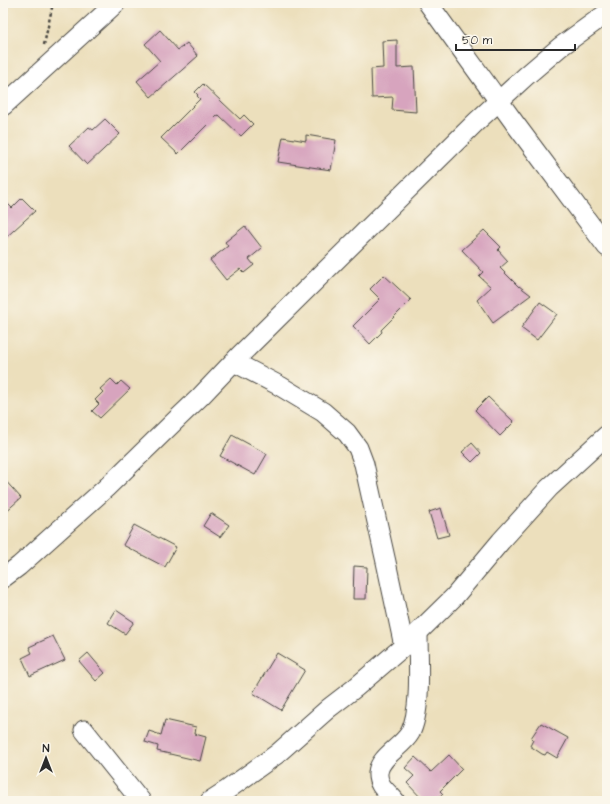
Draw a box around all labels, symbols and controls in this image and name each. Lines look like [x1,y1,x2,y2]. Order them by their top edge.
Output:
scale bar [456,26,575,52]
text: 50 m [462,32,493,49]
north arrow [26,738,66,778]
text: N [43,741,50,756]

